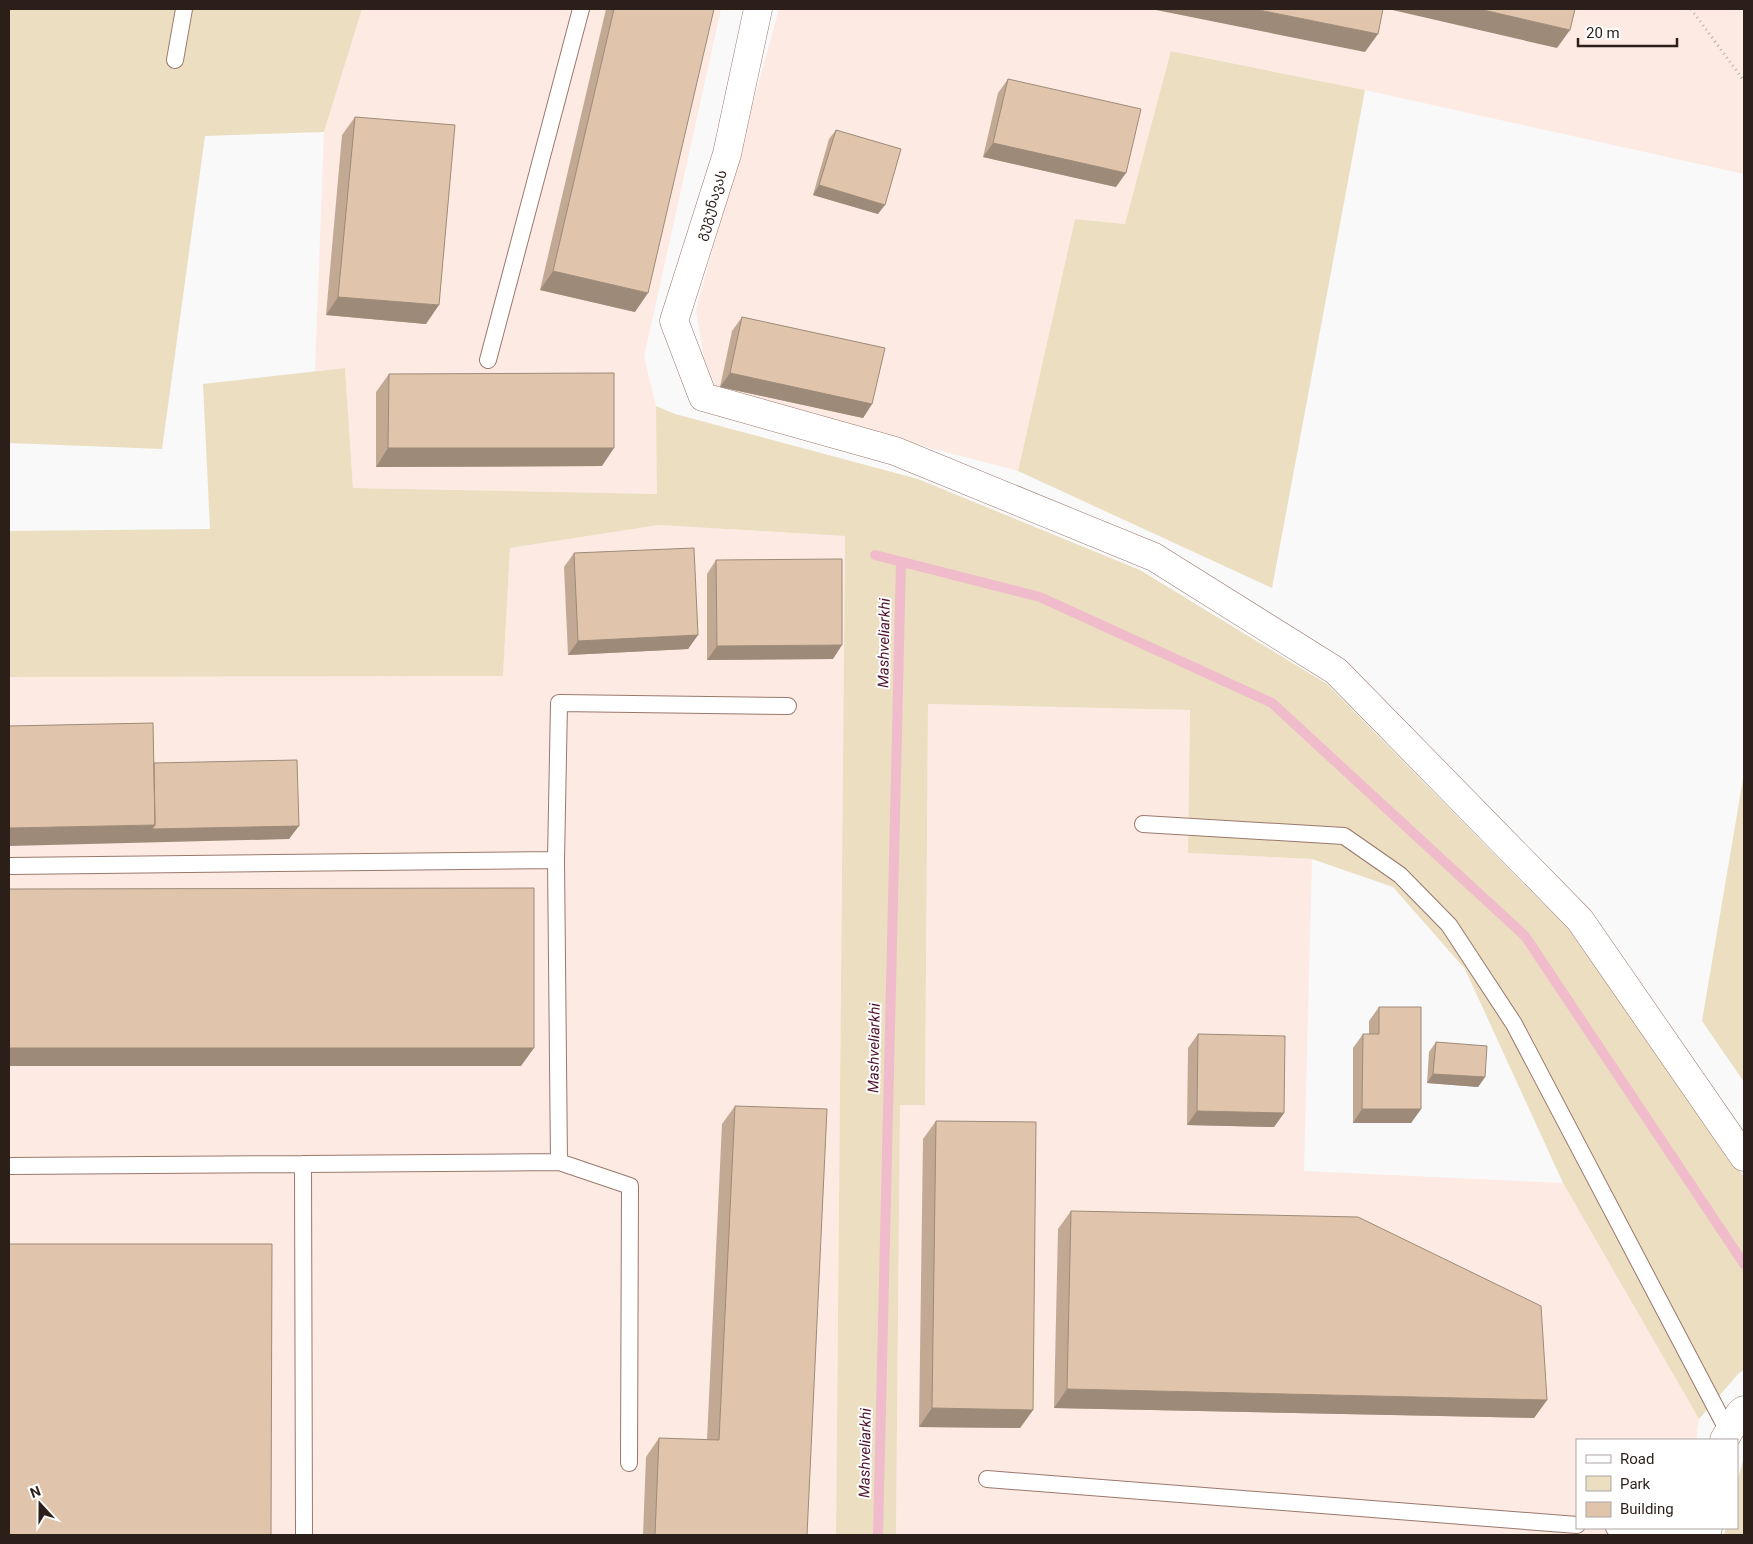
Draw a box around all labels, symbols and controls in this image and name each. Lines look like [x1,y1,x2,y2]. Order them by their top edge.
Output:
scale bar [1578,15,1677,47]
text: 20 m [1586,24,1620,42]
street label: გუგუნავას [692,168,731,243]
water label: Mashveliarkhi [874,598,894,688]
water label: Mashveliarkhi [864,1003,884,1093]
water label: Mashveliarkhi [855,1408,875,1498]
legend [1576,1439,1738,1529]
text: Road [1620,1450,1654,1468]
text: Park [1620,1475,1651,1493]
north arrow [15,1479,65,1529]
text: N [28,1483,43,1501]
text: Building [1620,1500,1674,1518]

